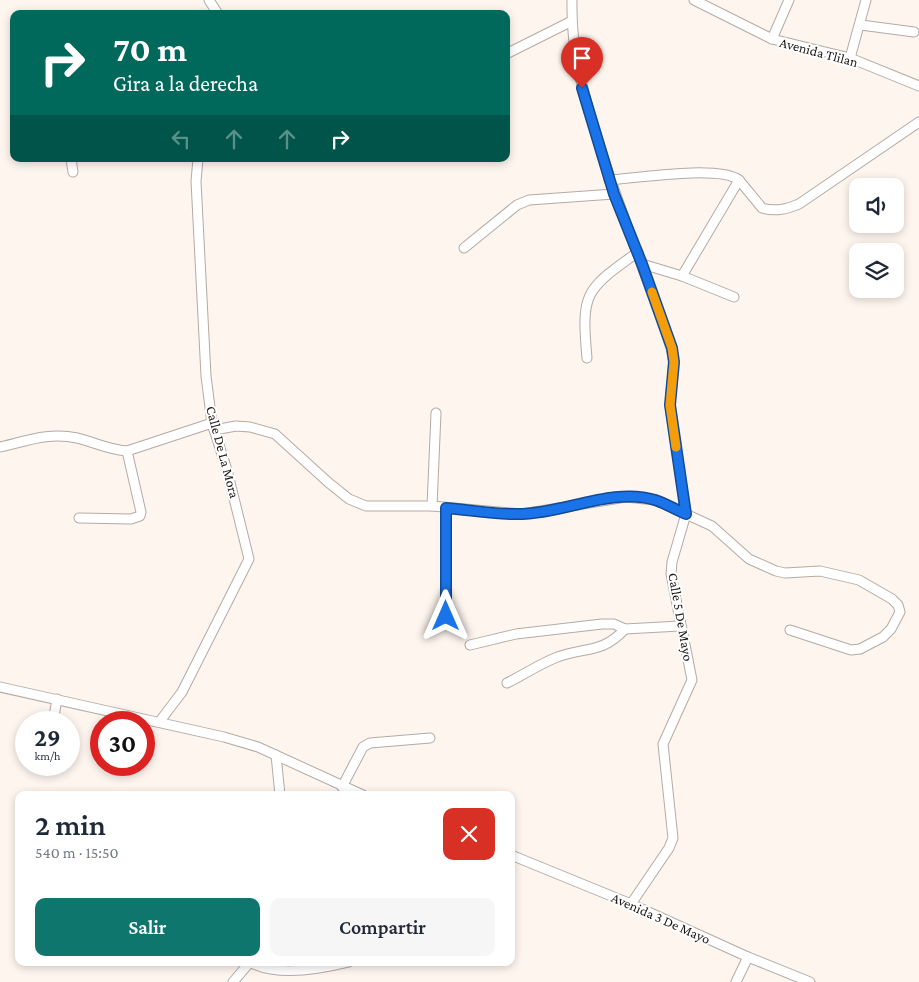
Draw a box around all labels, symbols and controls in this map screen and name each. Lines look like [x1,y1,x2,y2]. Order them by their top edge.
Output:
icon: right [30,30,95,95]
text: 70 m [113,30,187,69]
street label: Avenida Tlilan [778,34,860,70]
pin [561,37,603,88]
icon: arrive [568,44,596,72]
text: Gira a la derecha [113,71,258,96]
icon: left [167,125,195,153]
icon: ahead [220,125,248,153]
icon: ahead [273,125,301,153]
icon: right [326,125,354,153]
map controls [849,178,904,298]
button: sound [849,178,904,233]
button: layers [849,243,904,298]
street label: Calle De La Mora [203,404,243,500]
street label: Calle 5 De Mayo [665,572,697,662]
position arrow [419,589,471,641]
speed limit sign: 30 [90,711,155,776]
text: 29 [34,724,61,751]
text: km/h [35,749,60,763]
text: 2 min [35,808,106,841]
button: close [443,808,495,860]
text: 540 m · 15:50 [35,844,119,861]
street label: Avenida 3 De Mayo [609,889,713,947]
button: Salir [35,898,260,956]
button: Compartir [270,898,495,956]

